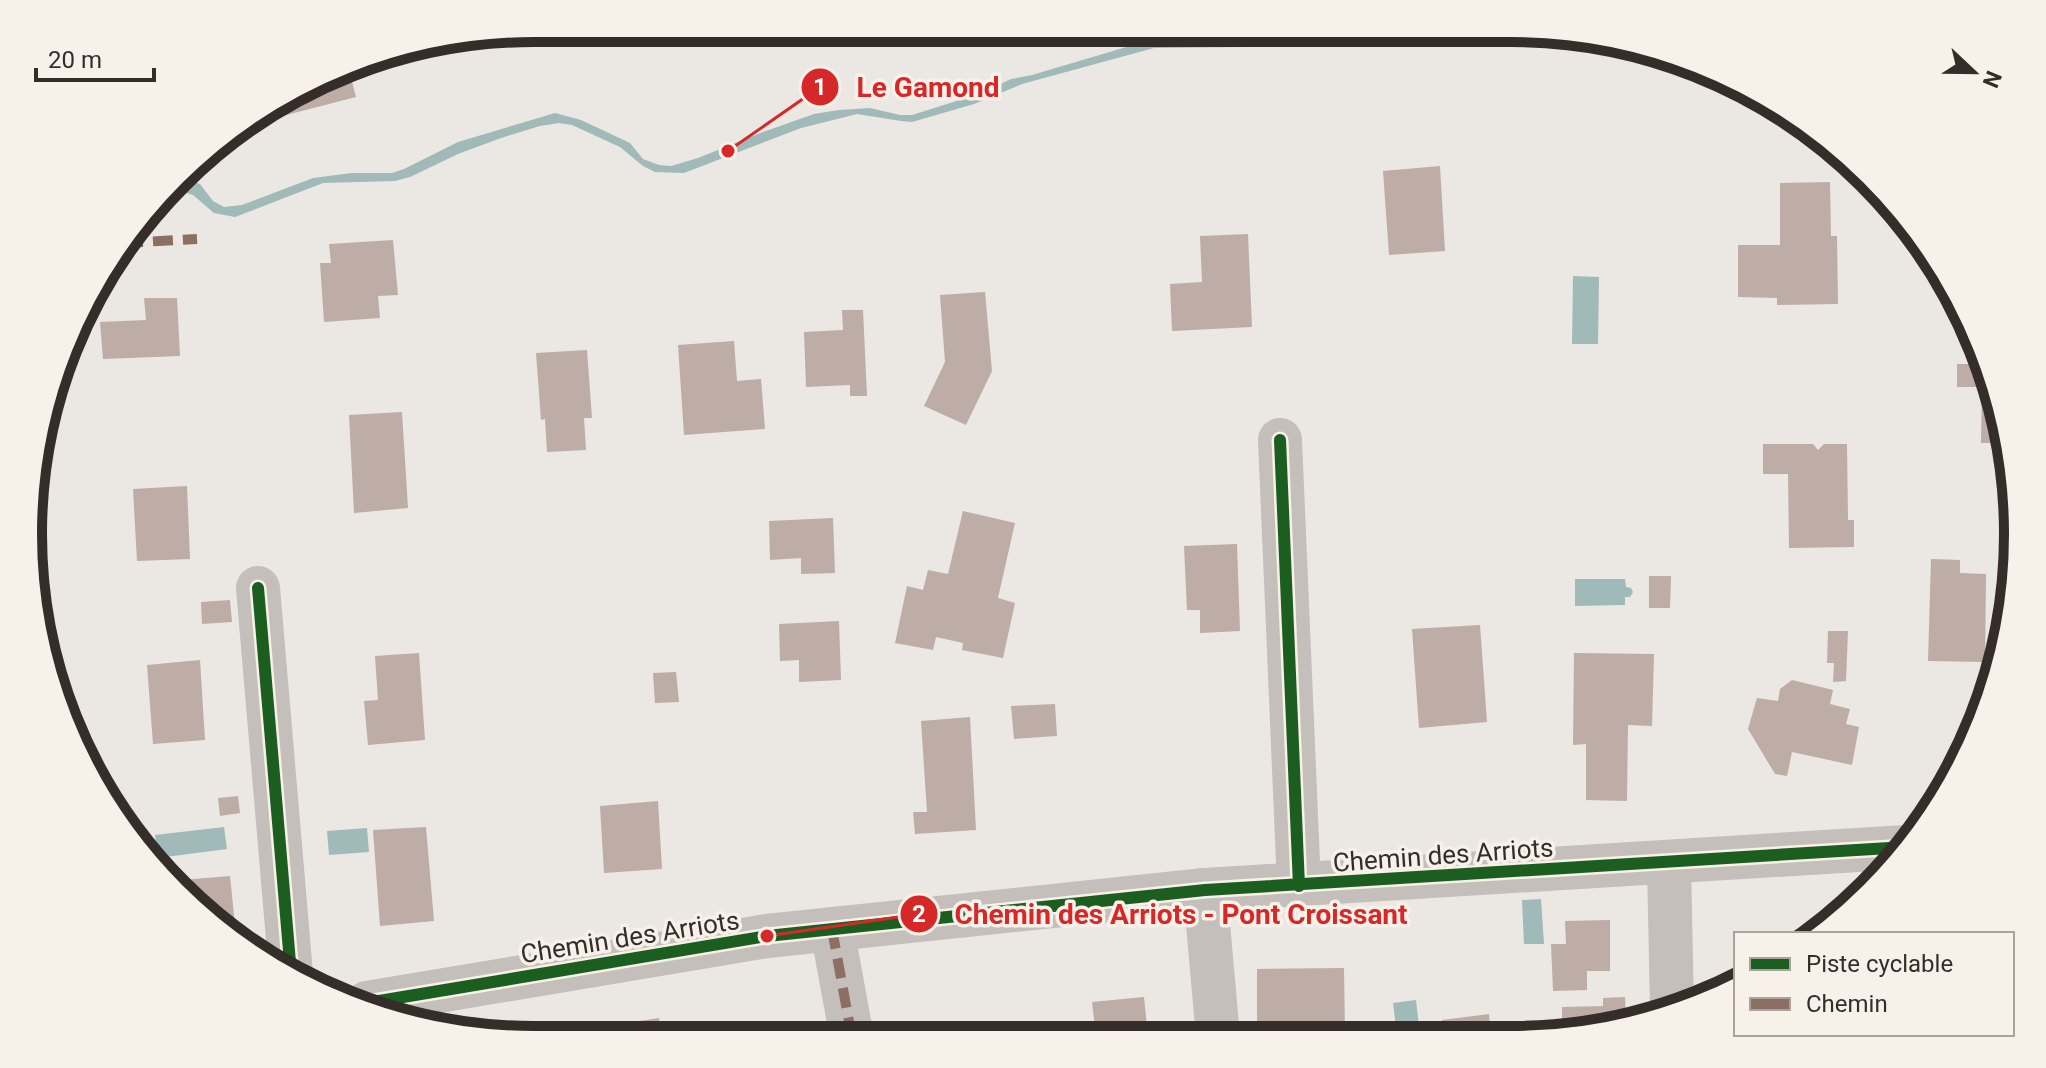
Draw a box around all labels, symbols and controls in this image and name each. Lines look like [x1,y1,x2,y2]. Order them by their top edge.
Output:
scale bar [36,32,154,82]
north arrow [1934,32,2014,112]
text: 20 m [48,46,102,74]
callout: Le Gamond [800,61,1015,113]
text: N [1978,67,2007,91]
text: Le Gamond [857,71,999,104]
text: 1 [813,73,827,101]
street label: Chemin des Arriots [1332,832,1554,878]
callout: Chemin des Arriots - Pont Croissant [899,888,1424,940]
text: Chemin des Arriots - Pont Croissant [954,898,1408,931]
text: 2 [912,900,926,928]
street label: Chemin des Arriots [519,905,741,969]
legend [1734,932,2014,1036]
text: Piste cyclable [1806,950,1953,978]
text: Chemin [1806,990,1888,1018]

